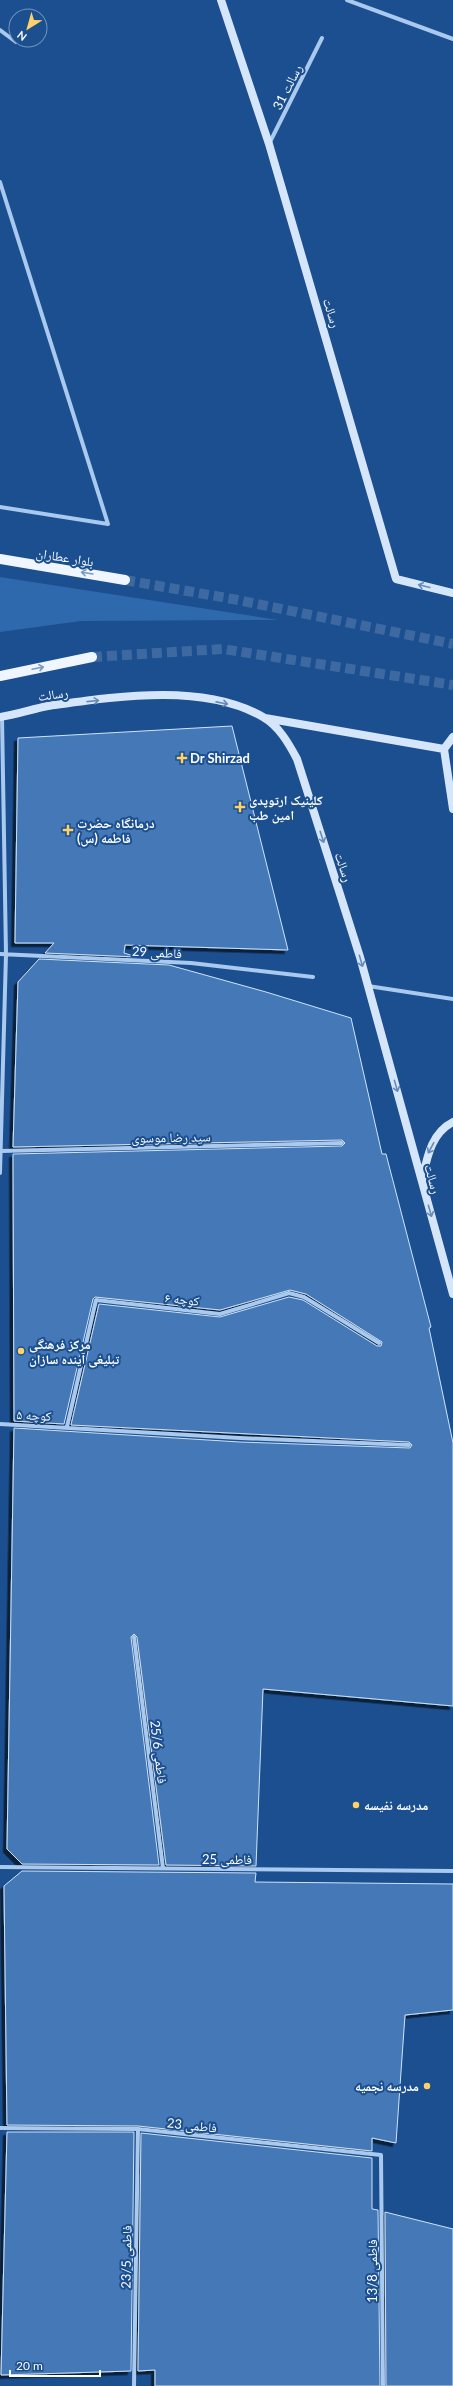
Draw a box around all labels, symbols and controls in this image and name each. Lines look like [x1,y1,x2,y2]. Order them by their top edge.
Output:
north arrow [8,8,48,48]
text: N [14,29,29,44]
street label: رسالت 31 [269,62,306,113]
street label: رسالت [319,296,344,330]
street label: بلوار عطاران [35,545,95,570]
one-way arrow [81,569,94,577]
one-way arrow [418,582,431,589]
one-way arrow [31,663,44,671]
street label: رسالت [37,684,69,705]
one-way arrow [86,698,99,705]
one-way arrow [215,699,228,707]
place label: Dr Shirzad [190,750,250,766]
marker: Dr Shirzad [177,753,187,763]
place label: کلینیک ارتوپدی امین طب [249,792,323,824]
marker: کلینیک ارتوپدی امین طب [234,801,246,813]
place label: درمانگاه حضرت فاطمه (س) [77,815,155,847]
marker: درمانگاه حضرت فاطمه (س) [62,824,74,836]
one-way arrow [319,830,326,843]
street label: رسالت [331,850,356,884]
street label: فاطمی 29 [132,943,182,962]
one-way arrow [358,954,365,967]
one-way arrow [393,1079,400,1092]
street label: سید رضا موسوی [131,1128,211,1147]
one-way arrow [426,1142,434,1154]
street label: رسالت [420,1162,445,1196]
one-way arrow [427,1205,434,1218]
street label: کوچه ۶ [164,1289,201,1310]
place label: مرکز فرهنگی تبلیغی آینده سازان [29,1336,120,1368]
marker: مرکز فرهنگی تبلیغی آینده سازان [16,1346,26,1356]
street label: کوچه ۵ [16,1406,52,1425]
street label: فاطمی 25/6 [146,1720,171,1785]
place label: مدرسه نفیسه [364,1797,428,1813]
marker: مدرسه نفیسه [351,1800,361,1810]
street label: فاطمی 25 [202,1851,252,1868]
place label: مدرسه نجمیه [355,2078,419,2094]
marker: مدرسه نجمیه [422,2081,432,2091]
street label: فاطمی 23 [166,2114,218,2137]
street label: فاطمی 23/5 [117,2225,136,2289]
street label: فاطمی 13/8 [364,2239,381,2303]
scale bar [10,2352,100,2378]
text: 20 m [16,2358,43,2373]

